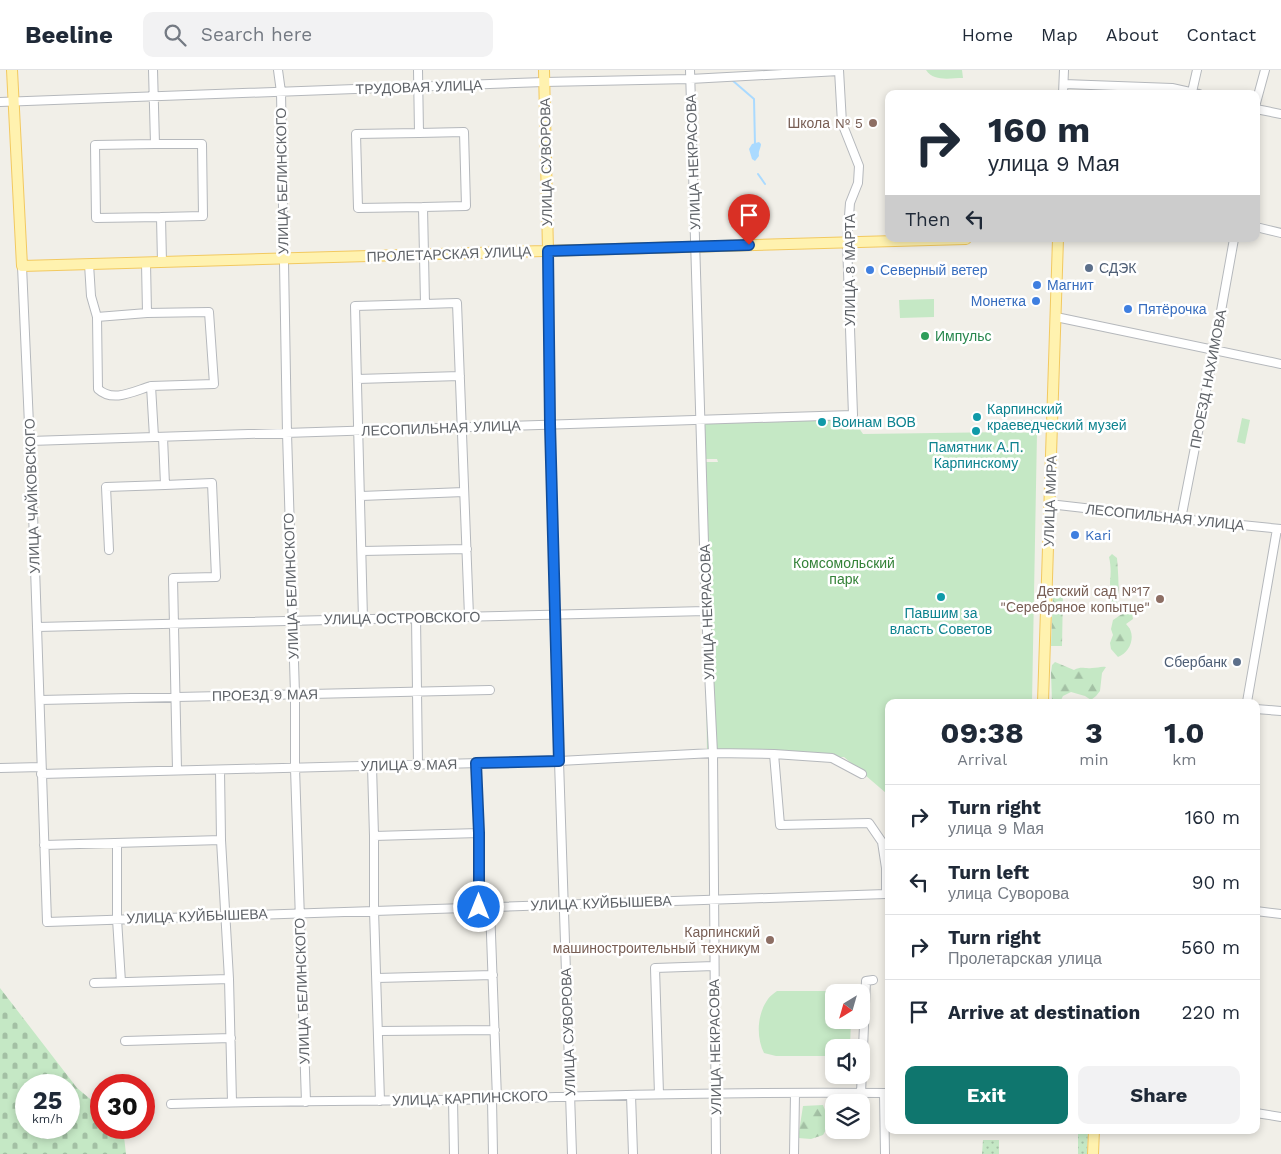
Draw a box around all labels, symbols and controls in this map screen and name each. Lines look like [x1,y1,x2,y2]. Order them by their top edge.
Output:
search box [143,12,493,57]
text: Beeline [25,21,113,49]
icon: search [161,21,189,49]
text: Search here [201,23,312,46]
text: Home [962,24,1013,45]
text: Map [1041,24,1078,45]
text: About [1106,24,1158,45]
text: Contact [1186,24,1256,45]
street label: ТРУДОВАЯ УЛИЦА [355,77,483,97]
street label: УЛИЦА НЕКРАСОВА [683,93,703,230]
street label: УЛИЦА СУВОРОВА [537,97,555,226]
street label: УЛИЦА БЕЛИНСКОГО [273,107,291,254]
text: 160 m [988,109,1090,151]
icon: right [905,110,970,175]
place label: Школа № 5 [787,115,863,131]
marker: Школа № 5 [867,117,879,129]
text: улица 9 Мая [988,151,1120,176]
pin [728,194,770,245]
icon: arrive [735,201,763,229]
icon: left [961,205,989,233]
text: Then [905,208,951,231]
street label: УЛИЦА 8 МАРТА [842,213,858,326]
street label: ПРОЛЕТАРСКАЯ УЛИЦА [366,243,532,265]
place label: СДЭК [1099,260,1137,276]
place label: Северный ветер [880,262,988,278]
marker: СДЭК [1083,262,1095,274]
marker: Северный ветер [864,264,876,276]
place label: Магнит [1047,277,1094,293]
marker: Магнит [1031,279,1043,291]
place label: Монетка [971,293,1026,309]
marker: Монетка [1030,295,1042,307]
place label: Пятёрочка [1138,301,1207,317]
marker: Пятёрочка [1122,303,1134,315]
street label: ПРОЕЗД НАХИМОВА [1187,307,1229,450]
place label: Импульс [935,328,991,344]
marker: Импульс [919,330,931,342]
place label: Карпинский краеведческий музей [987,401,1127,433]
marker: Карпинский краеведческий музей [971,411,983,423]
place label: Воинам ВОВ [832,414,916,430]
marker: Воинам ВОВ [816,416,828,428]
street label: ЛЕСОПИЛЬНАЯ УЛИЦА [361,417,522,439]
street label: УЛИЦА ЧАЙКОВСКОГО [20,418,43,574]
marker: Памятник А.П. Карпинскому [970,425,982,437]
place label: Памятник А.П. Карпинскому [929,439,1023,471]
street label: УЛИЦА МИРА [1040,454,1060,547]
street label: ЛЕСОПИЛЬНАЯ УЛИЦА [1085,501,1246,533]
street label: УЛИЦА БЕЛИНСКОГО [280,512,302,660]
place label: Kari [1085,527,1111,543]
marker: Kari [1069,529,1081,541]
street label: УЛИЦА НЕКРАСОВА [697,543,717,680]
park label: Комсомольский парк [793,555,895,587]
place label: Детский сад №17 "Серебряное копытце" [1000,583,1150,615]
marker: Павшим за власть Советов [935,591,947,603]
marker: Детский сад №17 "Серебряное копытце" [1154,593,1166,605]
place label: Павшим за власть Советов [890,605,992,637]
street label: УЛИЦА ОСТРОВСКОГО [324,609,481,627]
place label: Сбербанк [1164,654,1228,670]
marker: Сбербанк [1231,656,1243,668]
street label: ПРОЕЗД 9 МАЯ [212,686,318,704]
text: 09:38 [940,715,1024,750]
text: 3 [1085,715,1103,750]
text: 1.0 [1164,715,1205,750]
text: Arrival [957,750,1007,769]
text: min [1079,750,1109,769]
text: km [1172,750,1196,769]
street label: УЛИЦА 9 МАЯ [361,756,457,774]
text: Turn right [948,796,1041,819]
icon: right [905,803,933,831]
text: 160 m [1185,806,1240,829]
text: улица 9 Мая [948,819,1044,838]
text: Turn left [948,861,1029,884]
icon: left [905,868,933,896]
text: 90 m [1192,871,1240,894]
position arrow [452,880,504,932]
text: улица Суворова [948,884,1069,903]
street label: УЛИЦА КУЙБЫШЕВА [530,892,673,913]
street label: УЛИЦА КУЙБЫШЕВА [126,905,269,926]
street label: УЛИЦА БЕЛИНСКОГО [291,917,313,1065]
place label: Карпинский машиностроительный техникум [553,924,760,956]
text: Turn right [948,926,1041,949]
icon: right [905,933,933,961]
marker: Карпинский машиностроительный техникум [764,934,776,946]
text: 560 m [1181,936,1240,959]
text: Пролетарская улица [948,949,1102,968]
street label: УЛИЦА СУВОРОВА [558,967,578,1097]
street label: УЛИЦА НЕКРАСОВА [706,978,724,1115]
north arrow [825,984,870,1029]
map controls [825,984,870,1139]
icon: arrive [905,998,933,1026]
text: Arrive at destination [948,1001,1140,1024]
text: 220 m [1181,1001,1240,1024]
button: sound [825,1039,870,1084]
button: Exit [905,1066,1068,1124]
button: Share [1078,1066,1240,1124]
speed limit sign: 30 [90,1074,155,1139]
text: 25 [33,1086,62,1115]
street label: УЛИЦА КАРПИНСКОГО [392,1087,548,1109]
button: layers [825,1094,870,1139]
text: km/h [32,1112,63,1126]

